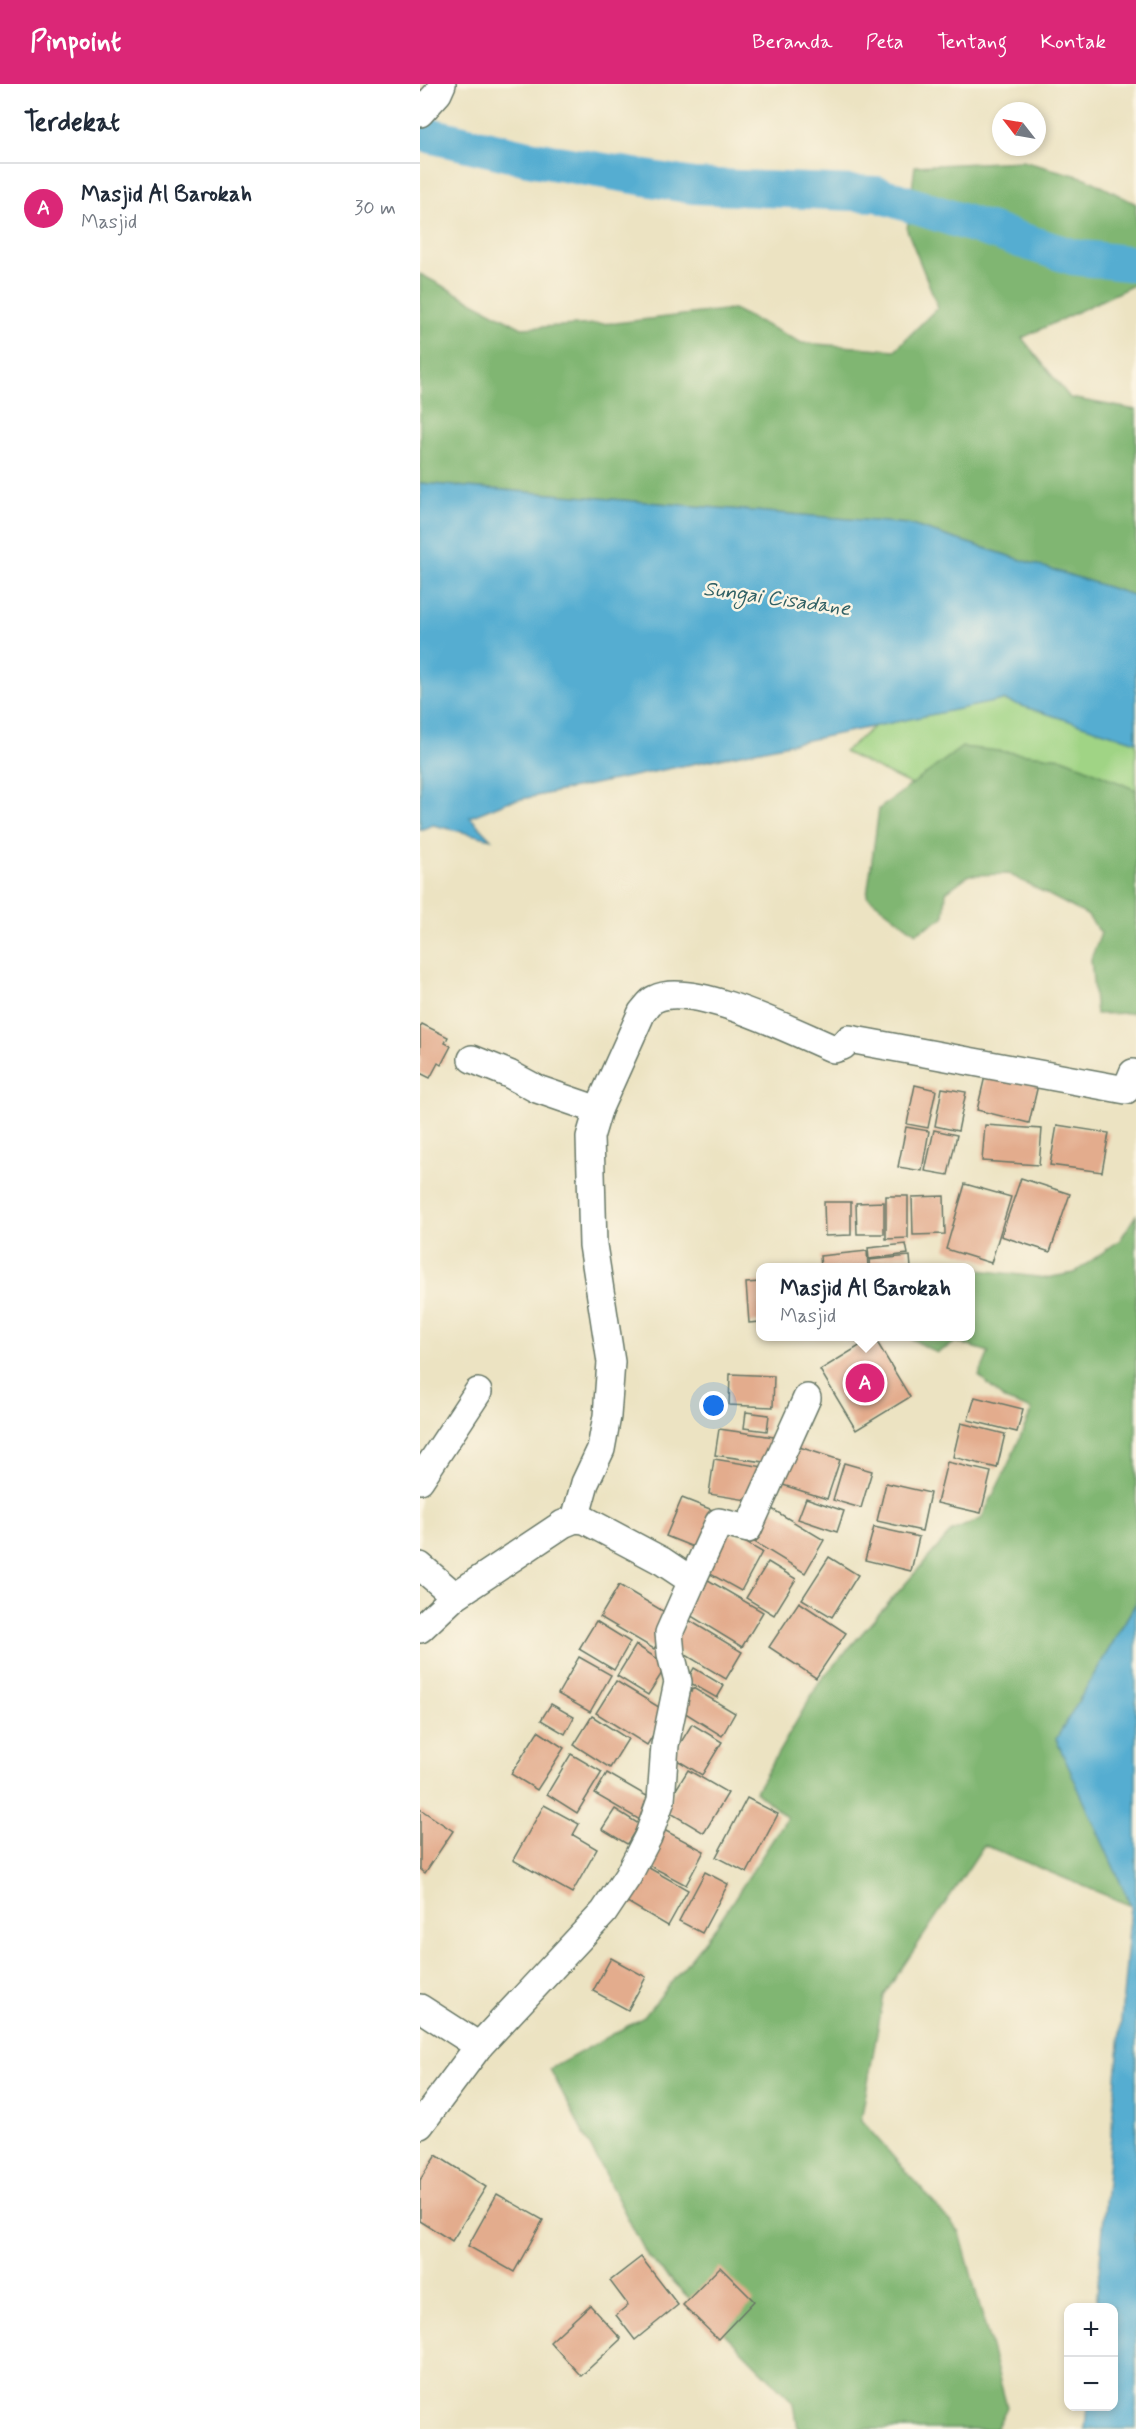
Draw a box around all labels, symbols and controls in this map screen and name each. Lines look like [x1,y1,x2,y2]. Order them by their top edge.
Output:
text: Pinpoint [30,24,121,61]
text: Beranda [752,28,833,56]
text: Peta [866,28,904,56]
text: Tentang [937,28,1007,56]
text: Kontak [1040,28,1106,56]
north arrow [992,102,1046,156]
text: Terdekat [24,106,120,140]
text: Masjid Al Barokah [81,181,252,209]
text: A [37,195,50,222]
text: 30 m [354,195,396,222]
text: Masjid [81,209,137,236]
water label: Sungai Cisadane [701,575,853,625]
popup [756,1263,975,1341]
text: Masjid Al Barokah [780,1275,951,1303]
text: Masjid [780,1303,836,1330]
pin: A [846,1360,884,1406]
your location [699,1391,728,1420]
map controls [1064,2303,1118,2411]
button: + [1064,2303,1118,2357]
button: − [1064,2357,1118,2411]

